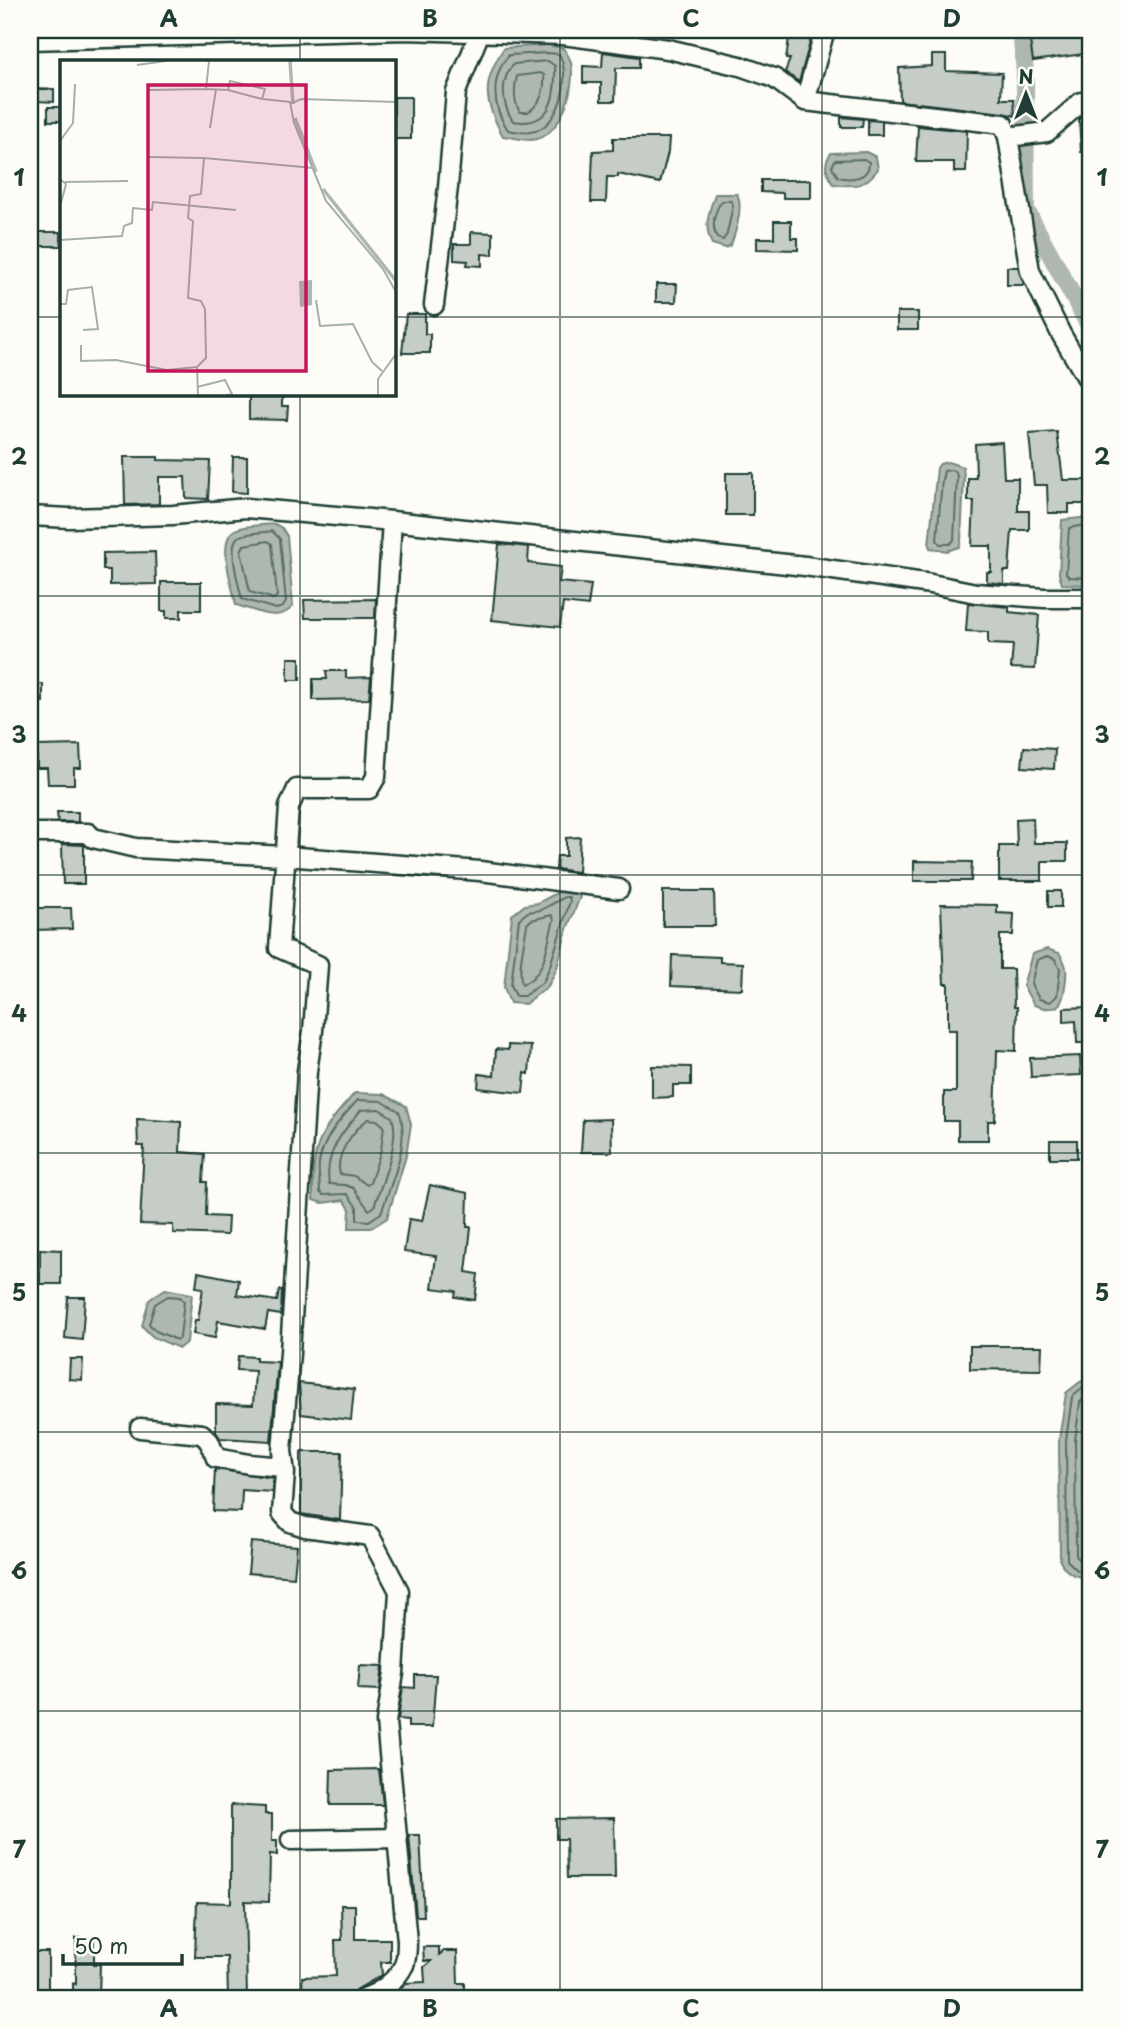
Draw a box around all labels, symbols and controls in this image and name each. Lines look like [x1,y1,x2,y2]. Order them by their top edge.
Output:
text: A [160,0,178,35]
text: B [422,0,438,35]
text: C [682,0,700,35]
text: D [943,0,961,35]
inset map [60,60,396,396]
north arrow [992,60,1062,130]
text: N [1018,62,1034,90]
text: 1 [14,159,25,194]
text: 1 [1097,159,1108,194]
text: 2 [11,438,27,473]
text: 2 [1094,438,1110,473]
text: 3 [11,716,27,751]
text: 3 [1094,716,1110,751]
text: 4 [11,995,27,1030]
text: 4 [1094,995,1110,1030]
text: 5 [12,1274,26,1309]
text: 5 [1095,1274,1109,1309]
text: 6 [11,1552,27,1587]
text: 6 [1094,1552,1110,1587]
text: 7 [12,1831,26,1866]
text: 7 [1095,1831,1109,1866]
scale bar [63,1923,182,1967]
text: 50 m [74,1929,128,1961]
text: A [160,1990,178,2025]
text: B [422,1990,438,2025]
text: C [682,1990,700,2025]
text: D [943,1990,961,2025]

